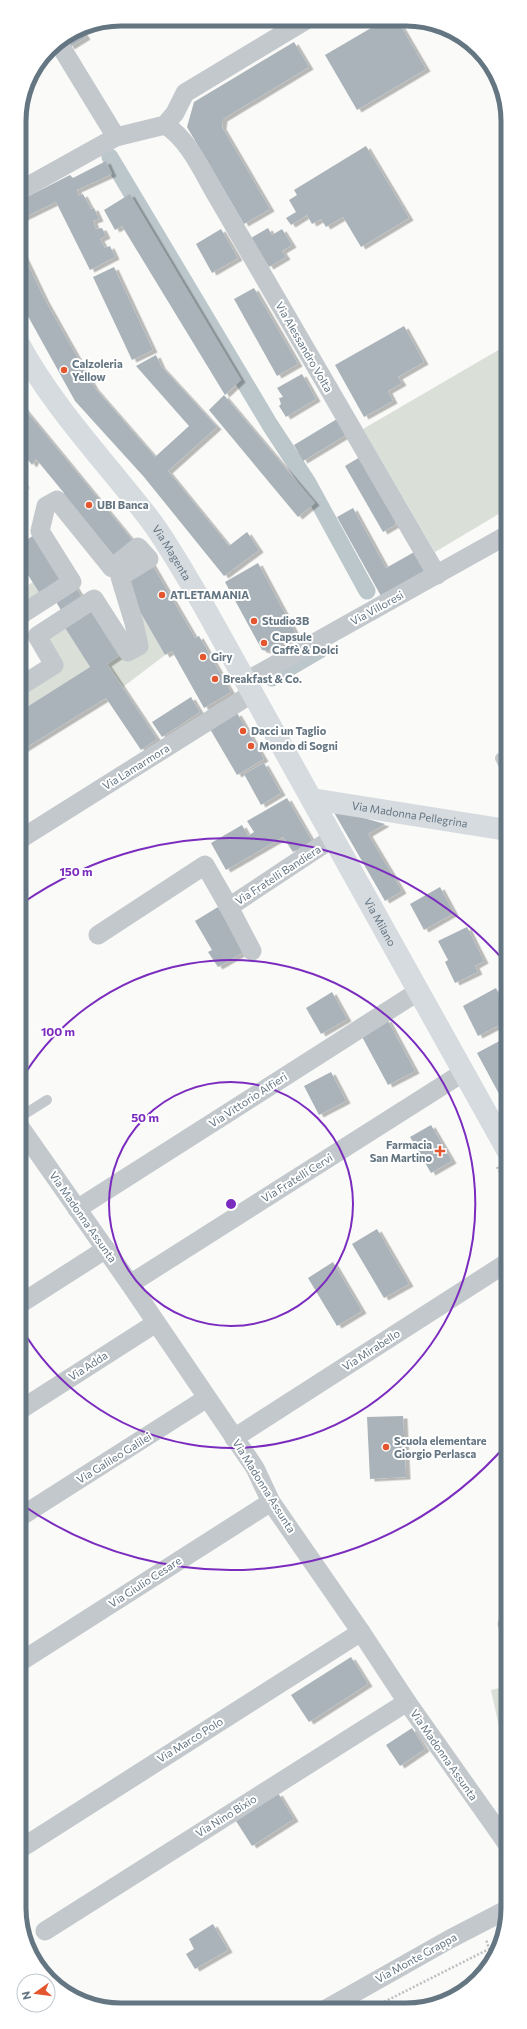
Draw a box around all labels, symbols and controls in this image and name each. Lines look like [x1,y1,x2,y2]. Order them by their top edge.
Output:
street label: Via Alessandro Volta [273,299,336,394]
place label: Calzoleria Yellow [72,357,123,383]
marker: Calzoleria Yellow [59,365,69,375]
place label: UBI Banca [97,498,149,511]
marker: UBI Banca [84,500,94,510]
street label: Via Magenta [150,522,194,583]
place label: ATLETAMANIA [170,588,249,601]
street label: Via Villoresi [348,588,406,627]
marker: ATLETAMANIA [157,590,167,600]
place label: Studio3B [262,614,309,627]
marker: Studio3B [249,616,259,626]
place label: Capsule Caffè & Dolci [272,630,338,656]
marker: Capsule Caffè & Dolci [259,638,269,648]
place label: Giry [211,650,233,663]
marker: Giry [198,652,208,662]
place label: Breakfast & Co. [223,672,302,685]
marker: Breakfast & Co. [210,674,220,684]
place label: Dacci un Taglio [251,724,327,737]
marker: Dacci un Taglio [238,726,248,736]
place label: Mondo di Sogni [259,739,338,752]
street label: Via Lamarmora [100,741,172,792]
marker: Mondo di Sogni [246,741,256,751]
street label: Via Madonna Pellegrina [351,798,469,830]
street label: Via Fratelli Bandiera [233,842,323,907]
text: 150 m [59,864,93,878]
street label: Via Milano [362,895,399,948]
text: 100 m [41,1024,75,1038]
street label: Via Vittorio Alfieri [206,1069,289,1130]
text: 50 m [131,1110,159,1124]
place label: Farmacia San Martino [370,1138,432,1164]
marker: Farmacia San Martino [435,1146,445,1156]
street label: Via Fratelli Cervi [259,1150,335,1205]
street label: Via Madonna Assunta [47,1169,120,1265]
centre of rings [224,1197,238,1211]
street label: Via Mirabello [339,1326,402,1373]
street label: Via Adda [66,1348,110,1383]
street label: Via Galileo Galilei [74,1429,154,1486]
place label: Scuola elementare Giorgio Perlasca [394,1434,487,1460]
street label: Via Madonna Assunta [230,1436,299,1535]
marker: Scuola elementare Giorgio Perlasca [381,1442,391,1452]
street label: Via Giulio Cesare [106,1553,184,1610]
street label: Via Madonna Assunta [408,1707,481,1803]
street label: Via Marco Polo [154,1714,226,1765]
street label: Via Nino Bixio [193,1791,259,1840]
street label: Via Monte Grappa [373,1930,459,1985]
north arrow [16,1973,56,2013]
text: N [19,1990,33,2001]

